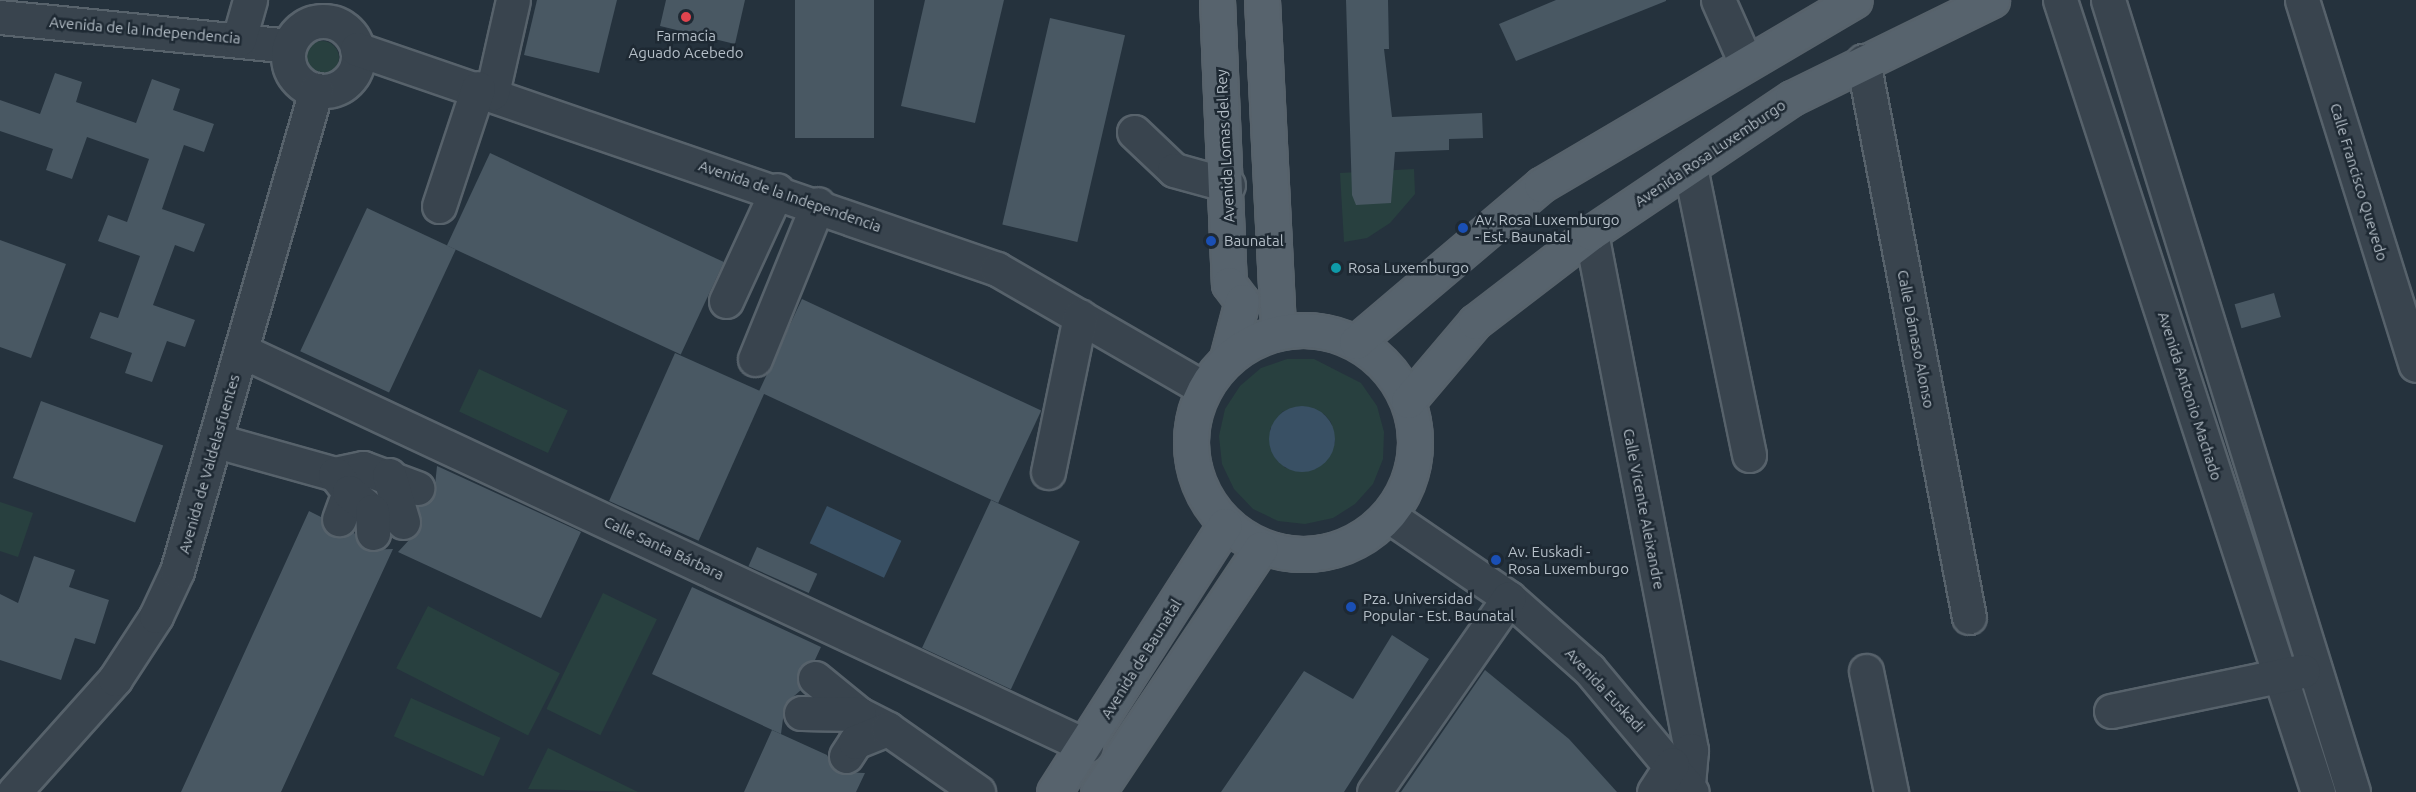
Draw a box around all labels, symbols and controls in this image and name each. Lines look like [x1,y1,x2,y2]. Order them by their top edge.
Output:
marker: Farmacia Aguado Acebedo [679,10,693,24]
street label: Avenida de la Independencia [49,13,241,47]
place label: Farmacia Aguado Acebedo [628,26,744,61]
street label: Avenida Lomas del Rey [1212,69,1238,223]
street label: Avenida Rosa Luxemburgo [1631,96,1789,210]
street label: Calle Francisco Quevedo [2326,101,2392,263]
street label: Avenida de la Independencia [696,156,884,236]
place label: Av. Rosa Luxemburgo - Est. Baunatal [1475,210,1620,245]
marker: Av. Rosa Luxemburgo - Est. Baunatal [1456,221,1470,235]
marker: Baunatal [1202,232,1220,250]
place label: Baunatal [1224,232,1284,250]
place label: Rosa Luxemburgo [1348,259,1469,277]
marker: Rosa Luxemburgo [1329,261,1343,275]
street label: Calle Dámaso Alonso [1894,268,1938,410]
street label: Avenida Antonio Machado [2154,309,2226,483]
street label: Avenida de Valdelasfuentes [175,372,243,556]
street label: Calle Vicente Aleixandre [1620,427,1668,591]
street label: Calle Santa Bárbara [601,512,727,584]
place label: Av. Euskadi - Rosa Luxemburgo [1508,542,1629,577]
marker: Av. Euskadi - Rosa Luxemburgo [1489,553,1503,567]
place label: Pza. Universidad Popular - Est. Baunatal [1363,589,1514,624]
street label: Avenida de Baunatal [1097,596,1185,722]
marker: Pza. Universidad Popular - Est. Baunatal [1344,600,1358,614]
street label: Avenida Euskadi [1561,644,1649,736]

